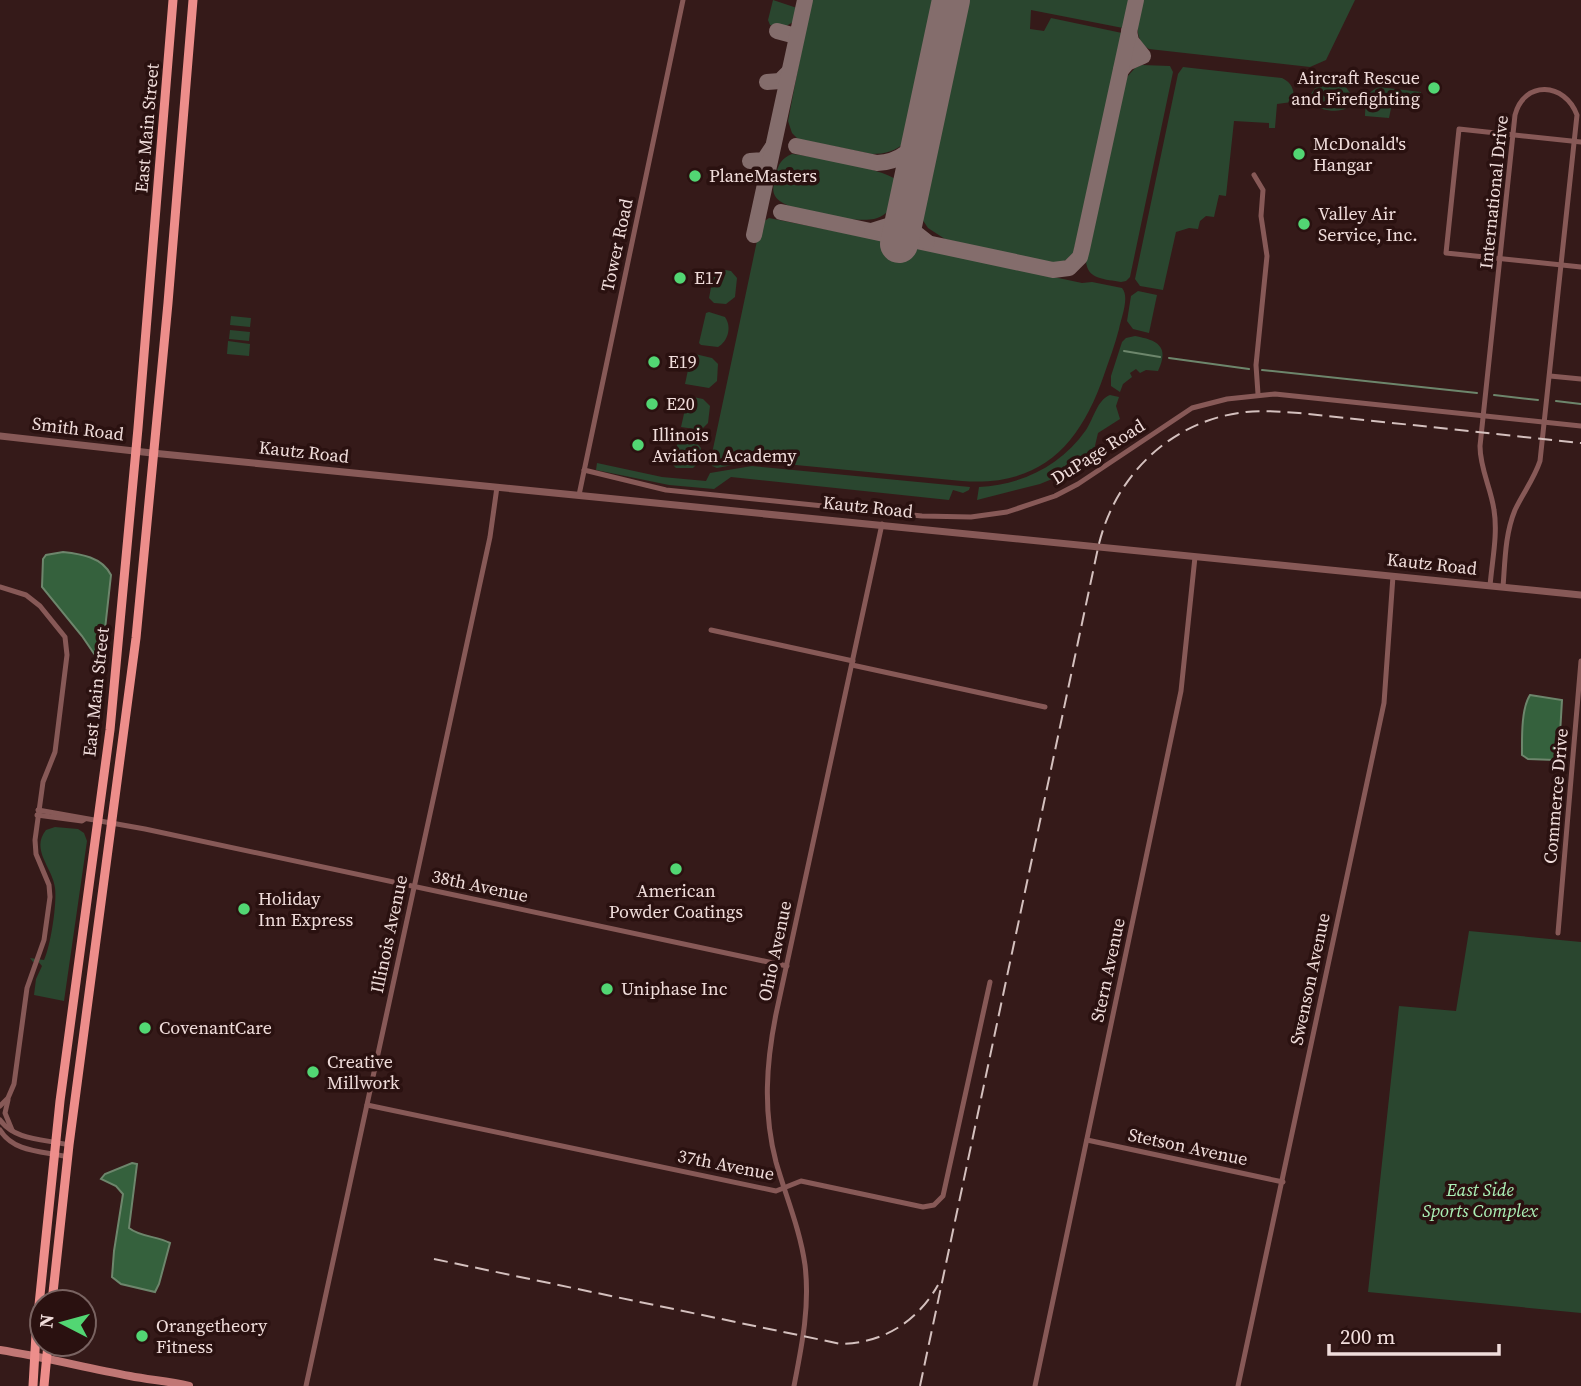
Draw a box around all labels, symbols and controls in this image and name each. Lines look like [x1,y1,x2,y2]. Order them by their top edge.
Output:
street label: East Main Street [128,62,165,194]
place label: Aircraft Rescue and Firefighting [1291,65,1420,111]
marker: Aircraft Rescue and Firefighting [1426,80,1442,96]
street label: International Drive [1473,114,1514,270]
place label: McDonald's Hangar [1313,131,1406,177]
marker: McDonald's Hangar [1291,146,1307,162]
place label: PlaneMasters [709,163,817,188]
marker: PlaneMasters [687,168,703,184]
street label: Tower Road [594,196,639,294]
place label: Valley Air Service, Inc. [1318,201,1418,247]
marker: Valley Air Service, Inc. [1296,216,1312,232]
place label: E17 [694,265,723,290]
marker: E17 [672,270,688,286]
place label: E19 [668,349,697,374]
marker: E19 [646,354,662,370]
place label: E20 [666,391,695,416]
marker: E20 [644,396,660,412]
street label: Smith Road [31,410,125,447]
street label: DuPage Road [1046,413,1149,490]
place label: Illinois Aviation Academy [652,422,797,468]
street label: Kautz Road [258,434,350,469]
marker: Illinois Aviation Academy [630,437,646,453]
street label: Kautz Road [822,489,914,524]
street label: Kautz Road [1386,546,1478,581]
street label: East Main Street [76,626,115,758]
street label: Commerce Drive [1537,727,1574,865]
marker: American Powder Coatings [668,861,684,877]
street label: 38th Avenue [430,863,531,908]
street label: Illinois Avenue [364,873,413,995]
place label: American Powder Coatings [609,878,743,924]
place label: Holiday Inn Express [258,886,354,932]
street label: Ohio Avenue [752,898,797,1003]
marker: Holiday Inn Express [236,901,252,917]
street label: Swenson Avenue [1283,911,1336,1047]
street label: Stern Avenue [1084,916,1131,1024]
place label: Uniphase Inc [621,976,728,1001]
marker: Uniphase Inc [599,981,615,997]
place label: CovenantCare [159,1015,272,1040]
marker: CovenantCare [137,1020,153,1036]
place label: Creative Millwork [327,1049,400,1095]
marker: Creative Millwork [305,1064,321,1080]
street label: Stetson Avenue [1126,1122,1250,1171]
street label: 37th Avenue [676,1143,777,1186]
park label: East Side Sports Complex [1422,1177,1538,1223]
north arrow [28,1288,98,1358]
scale bar [1329,1312,1499,1356]
text: N [32,1313,60,1329]
place label: Orangetheory Fitness [156,1313,268,1359]
text: 200 m [1340,1322,1395,1351]
marker: Orangetheory Fitness [134,1328,150,1344]

